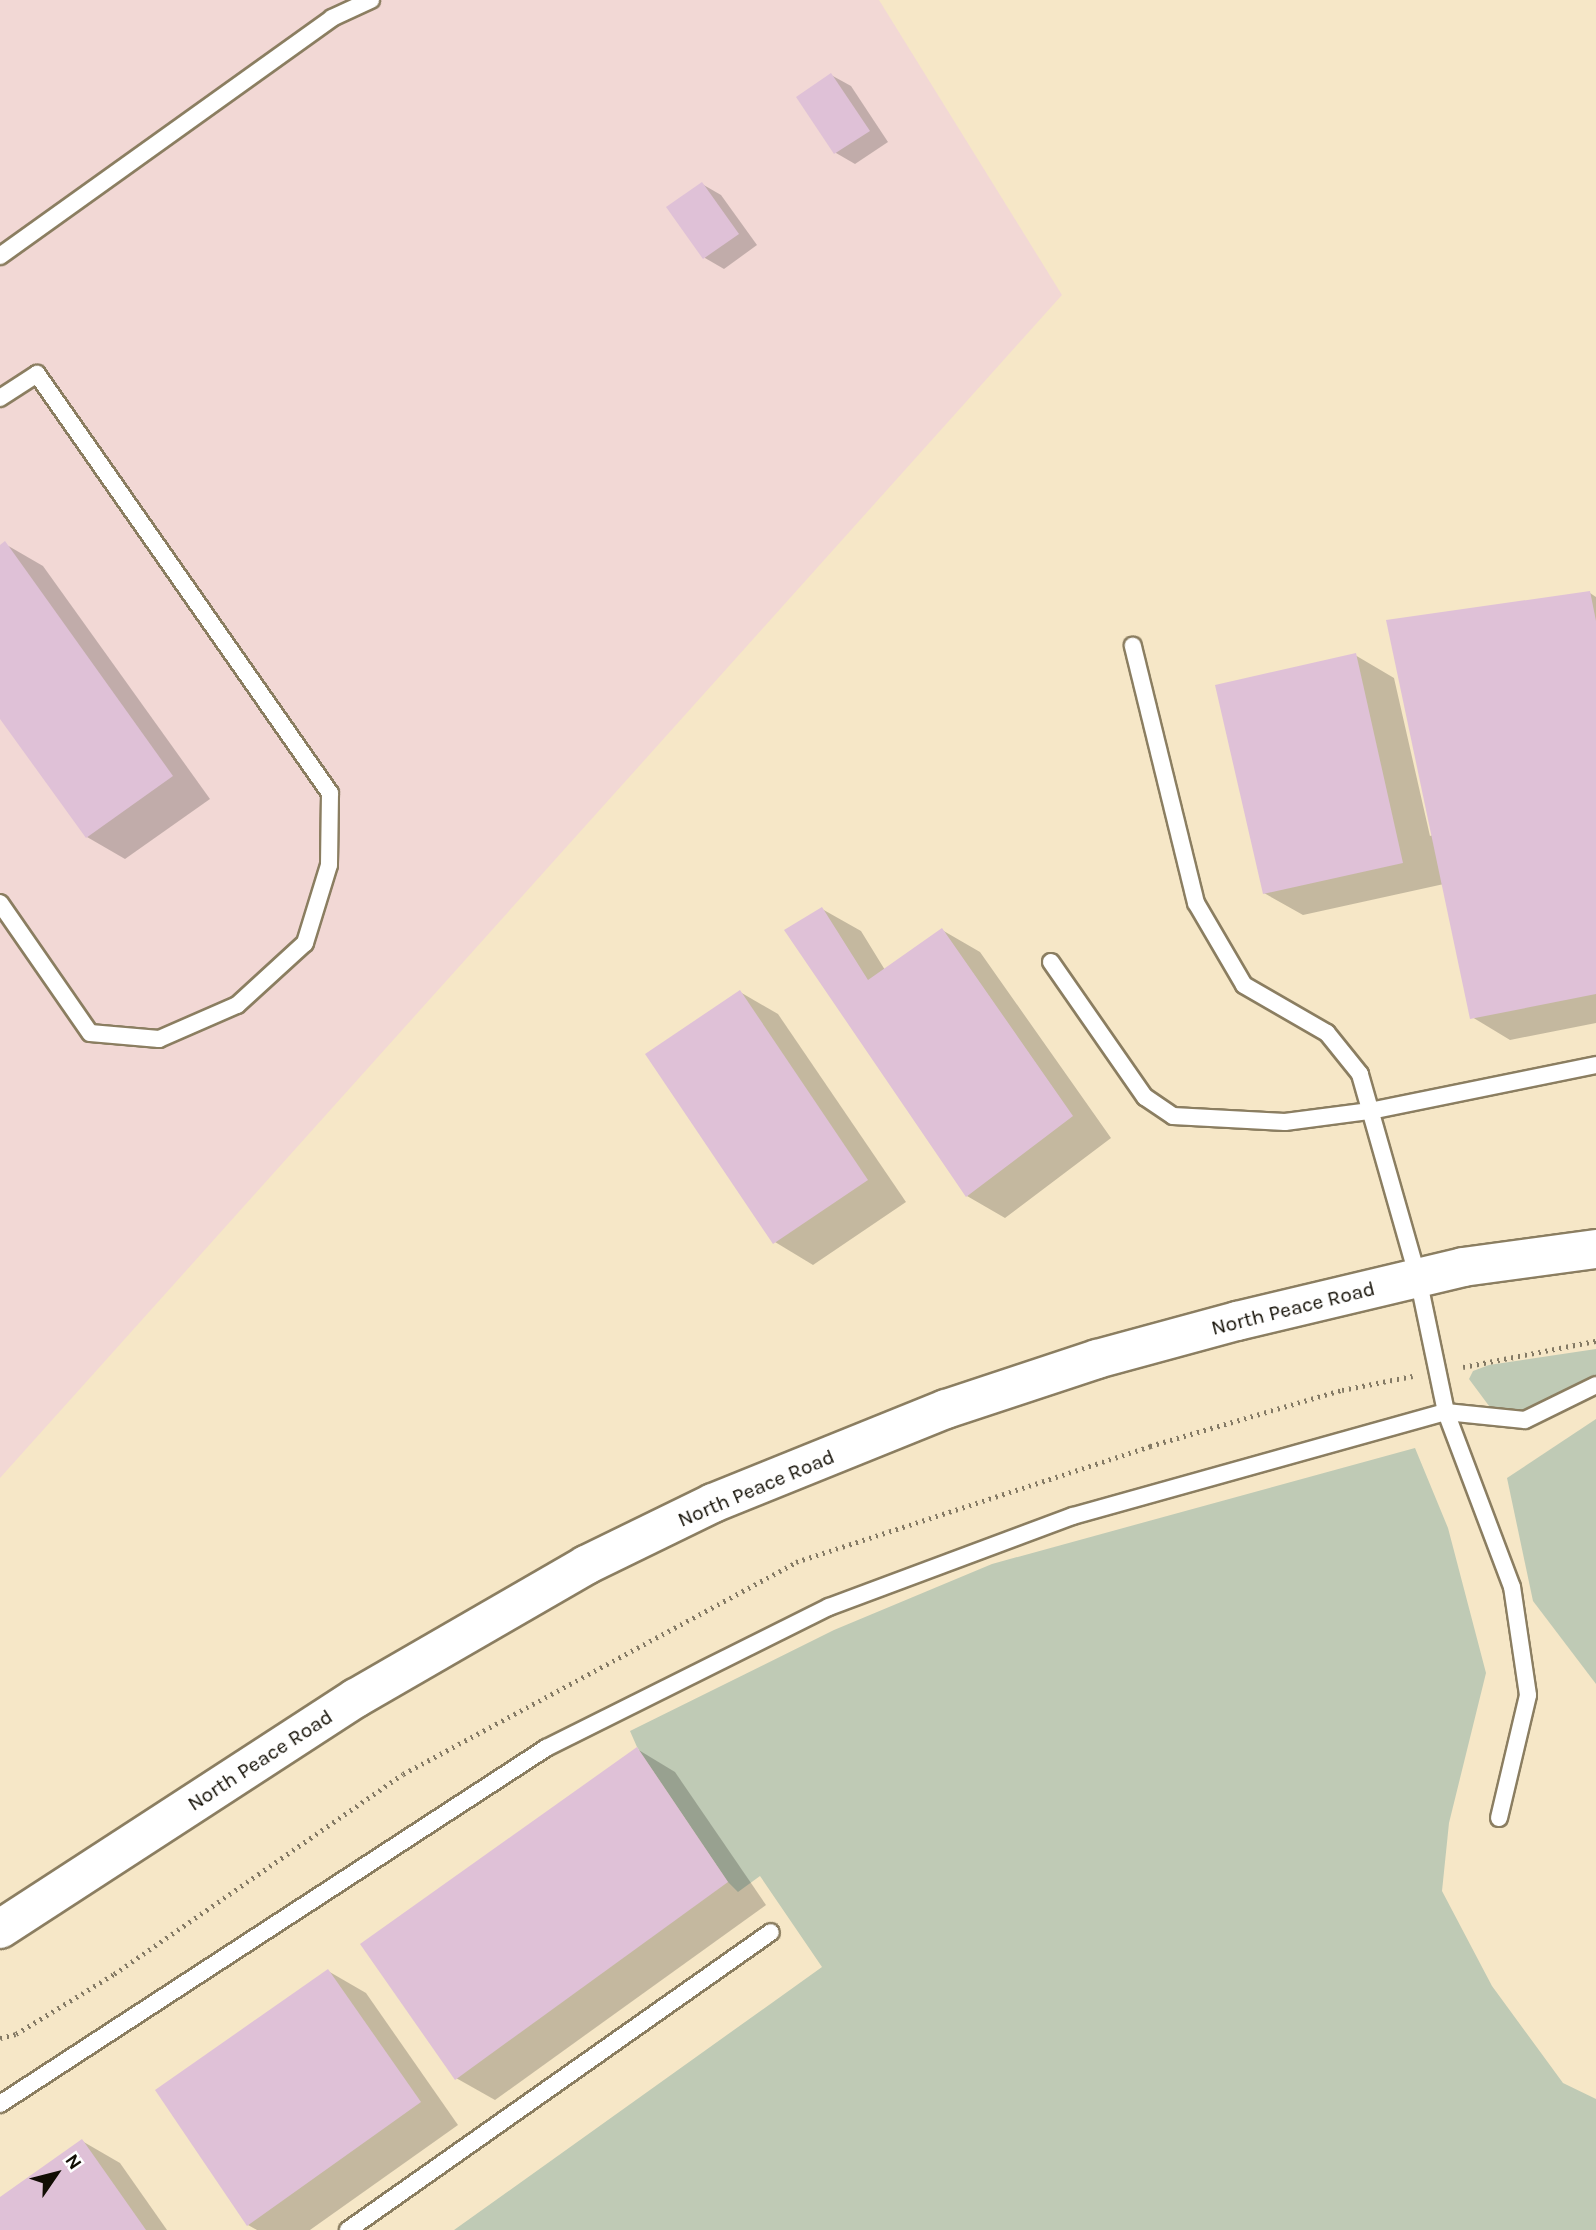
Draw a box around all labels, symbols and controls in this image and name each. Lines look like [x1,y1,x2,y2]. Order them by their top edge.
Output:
street label: North Peace Road [1208,1275,1378,1341]
street label: North Peace Road [674,1444,838,1532]
street label: North Peace Road [183,1704,337,1816]
north arrow [21,2139,91,2209]
text: N [60,2150,86,2174]

